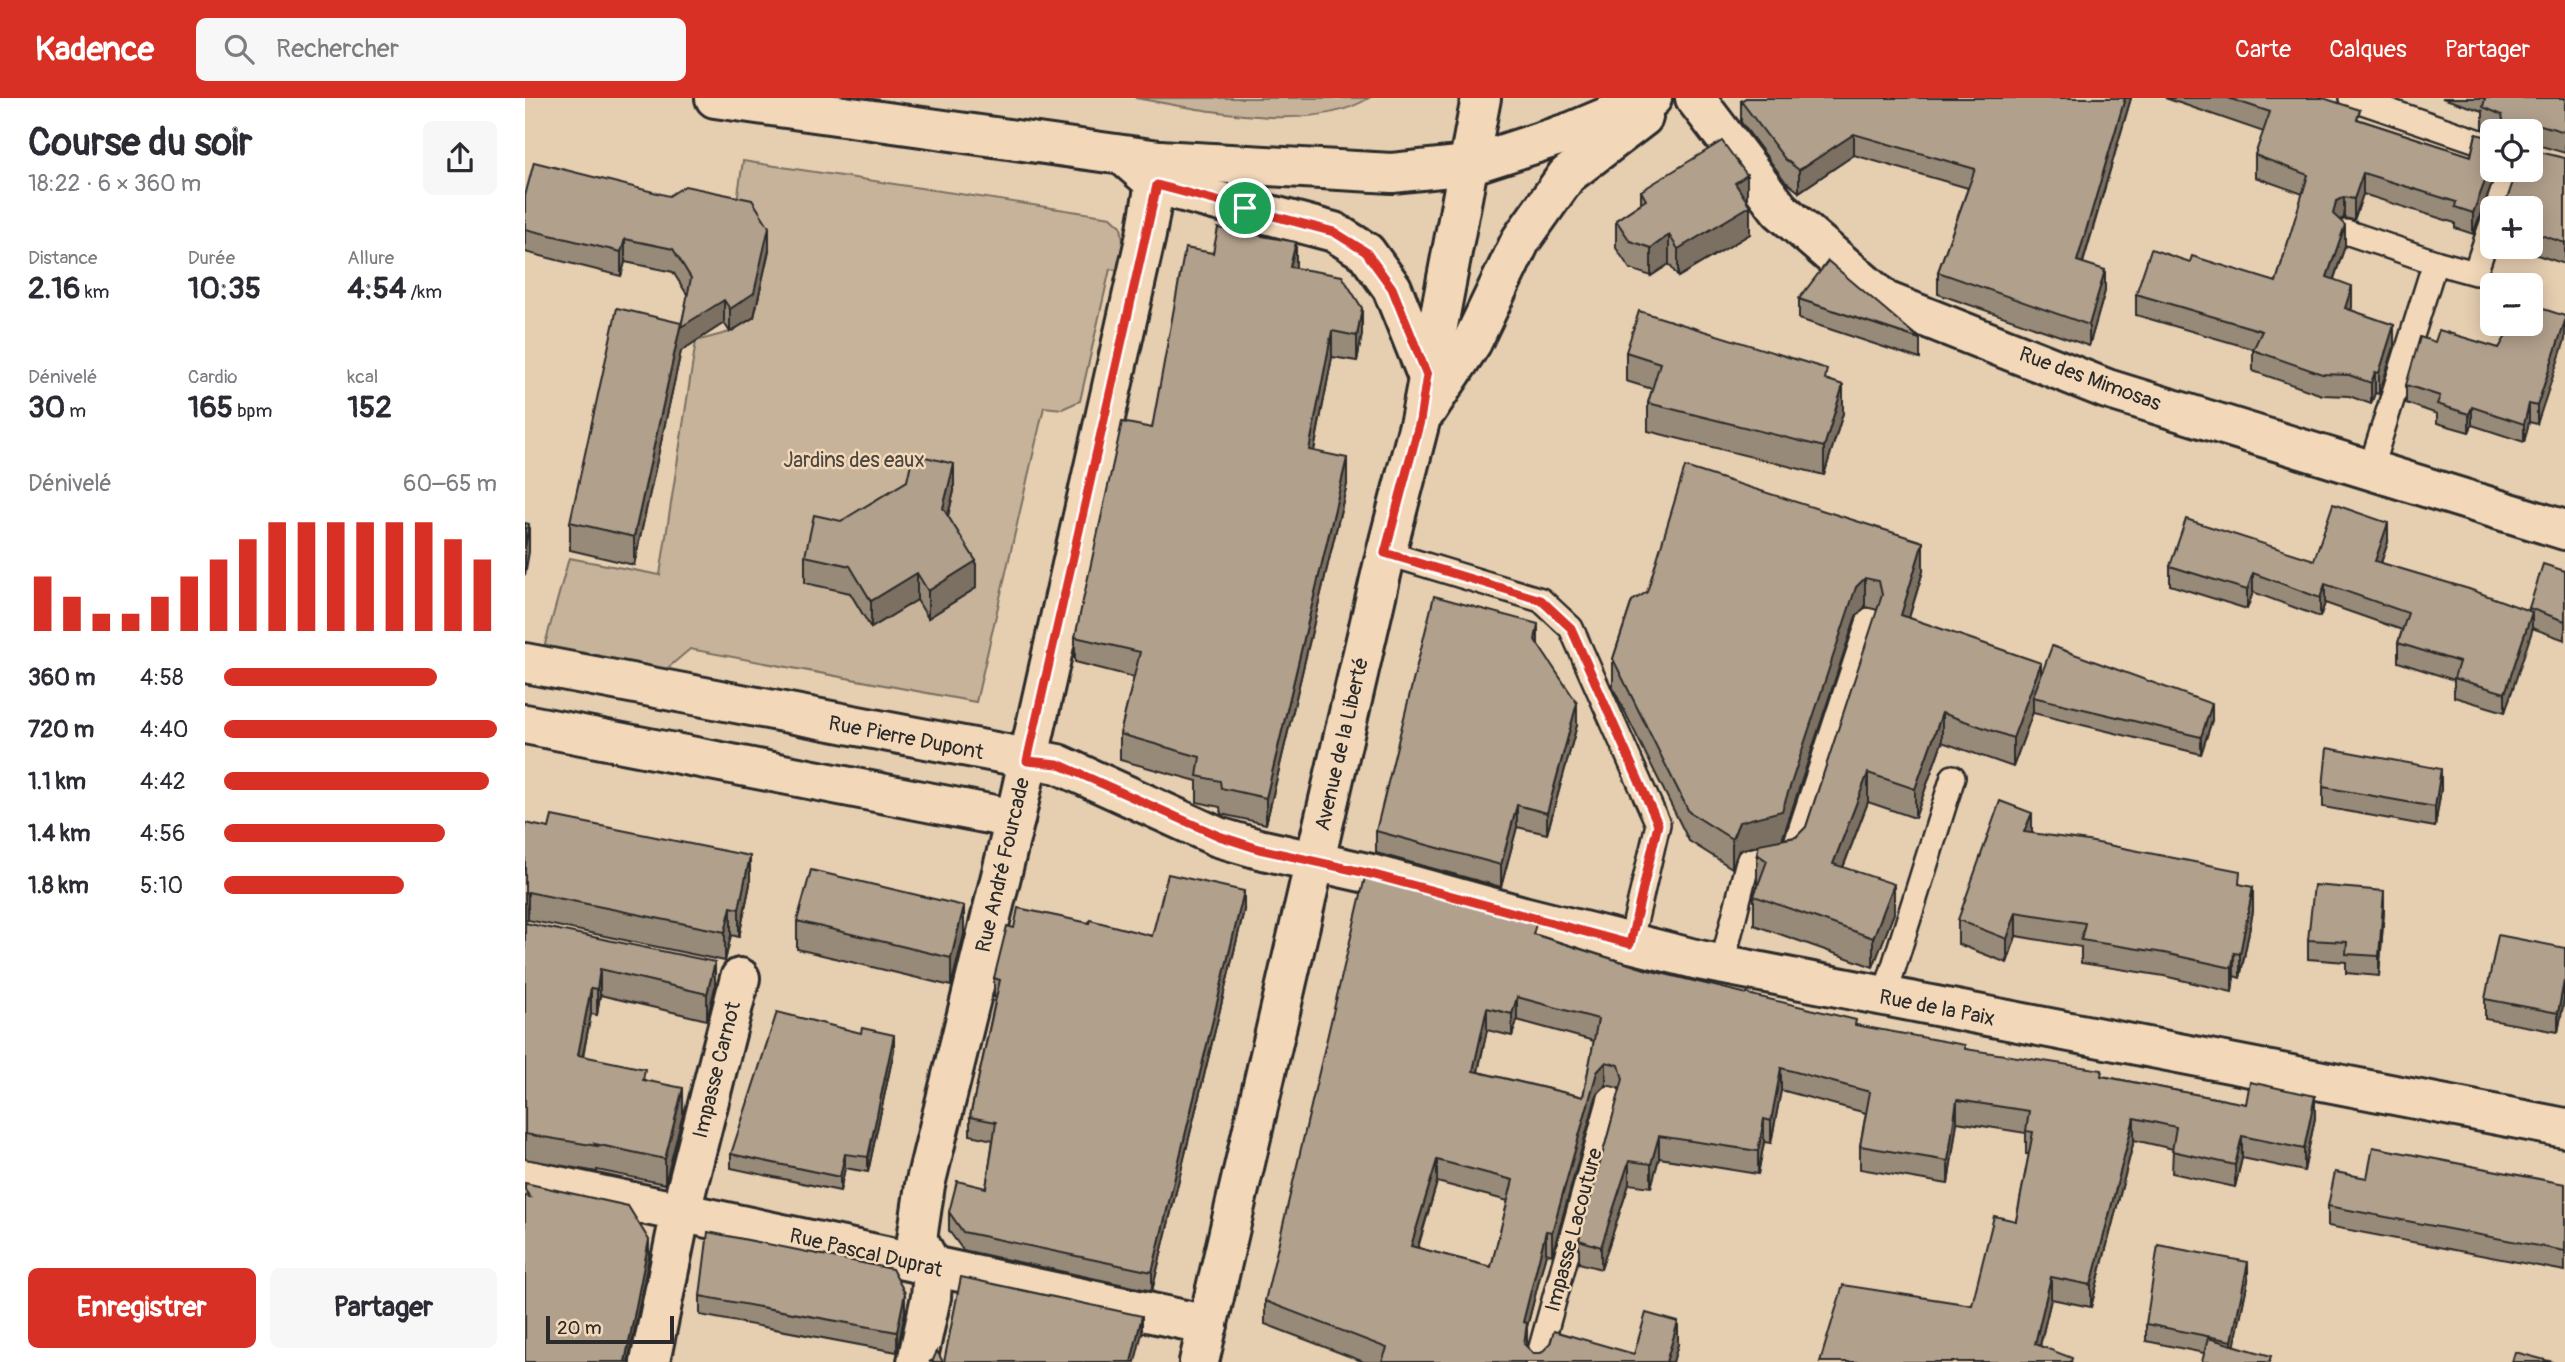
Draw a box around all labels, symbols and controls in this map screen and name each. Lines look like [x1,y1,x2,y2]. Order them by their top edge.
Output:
search box [196,18,686,81]
text: Kadence [35,29,154,70]
icon: search [220,30,258,68]
text: Rechercher [276,33,399,65]
text: Carte [2235,35,2291,64]
text: Calques [2329,35,2407,64]
text: Partager [2445,35,2530,64]
text: Course du soir [28,119,252,167]
map controls [2480,119,2543,336]
button: locate [2480,119,2543,182]
button: share [423,121,497,195]
text: 18:22 · 6 × 360 m [28,169,201,198]
pin [1215,178,1275,238]
icon: arrive [1226,189,1264,227]
button: + [2480,196,2543,259]
text: Distance [28,246,97,270]
text: Durée [188,246,235,270]
text: Allure [347,246,394,270]
text: 2.16 [28,270,81,307]
text: 10:35 [188,270,261,307]
text: 4:54 [347,270,406,307]
button: − [2480,273,2543,336]
text: km [81,280,109,304]
text: /km [406,280,442,304]
street label: Rue des Mimosas [2015,341,2165,417]
text: Dénivelé [28,365,97,389]
text: Cardio [188,365,238,389]
text: kcal [347,365,378,389]
text: 30 [28,389,65,426]
text: 165 [188,389,233,426]
text: 152 [347,389,392,426]
text: m [65,399,86,423]
text: bpm [233,399,272,423]
park label: Jardins des eaux [783,447,925,474]
text: Dénivelé [28,469,112,498]
text: 60–65 m [403,469,497,498]
street label: Avenue de la Liberté [1309,655,1375,833]
text: 360 m [28,663,95,692]
text: 4:58 [140,663,184,692]
street label: Rue Pierre Dupont [826,710,986,766]
text: 720 m [28,715,94,744]
text: 4:40 [140,715,189,744]
text: 1.1 km [28,767,86,796]
text: 4:42 [140,767,186,796]
street label: Rue André Fourcade [970,774,1036,955]
text: 1.4 km [28,819,90,848]
text: 4:56 [140,819,185,848]
text: 1.8 km [28,871,89,900]
text: 5:10 [140,871,183,900]
street label: Rue de la Paix [1877,984,1997,1032]
street label: Impasse Carnot [687,998,747,1141]
street label: Impasse Lacouture [1539,1145,1609,1315]
street label: Rue Pascal Duprat [787,1222,945,1284]
button: Enregistrer [28,1268,256,1348]
button: Partager [270,1268,497,1348]
scale bar [546,1313,674,1345]
text: 20 m [557,1316,602,1340]

